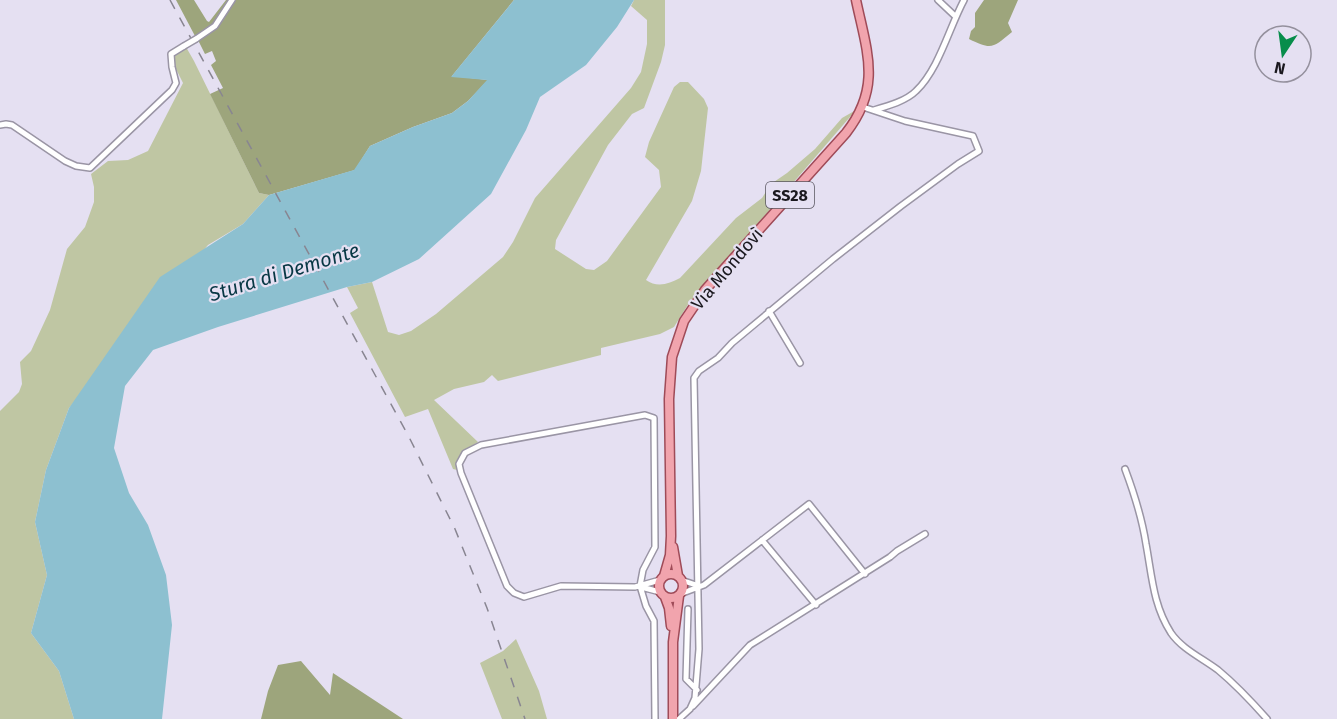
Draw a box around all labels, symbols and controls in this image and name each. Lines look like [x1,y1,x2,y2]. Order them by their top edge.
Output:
north arrow [1253,24,1313,84]
text: N [1272,58,1287,79]
road number: SS28 [766,182,814,208]
street label: Via Mondovì [686,224,768,314]
water label: Stura di Demonte [205,238,362,307]

